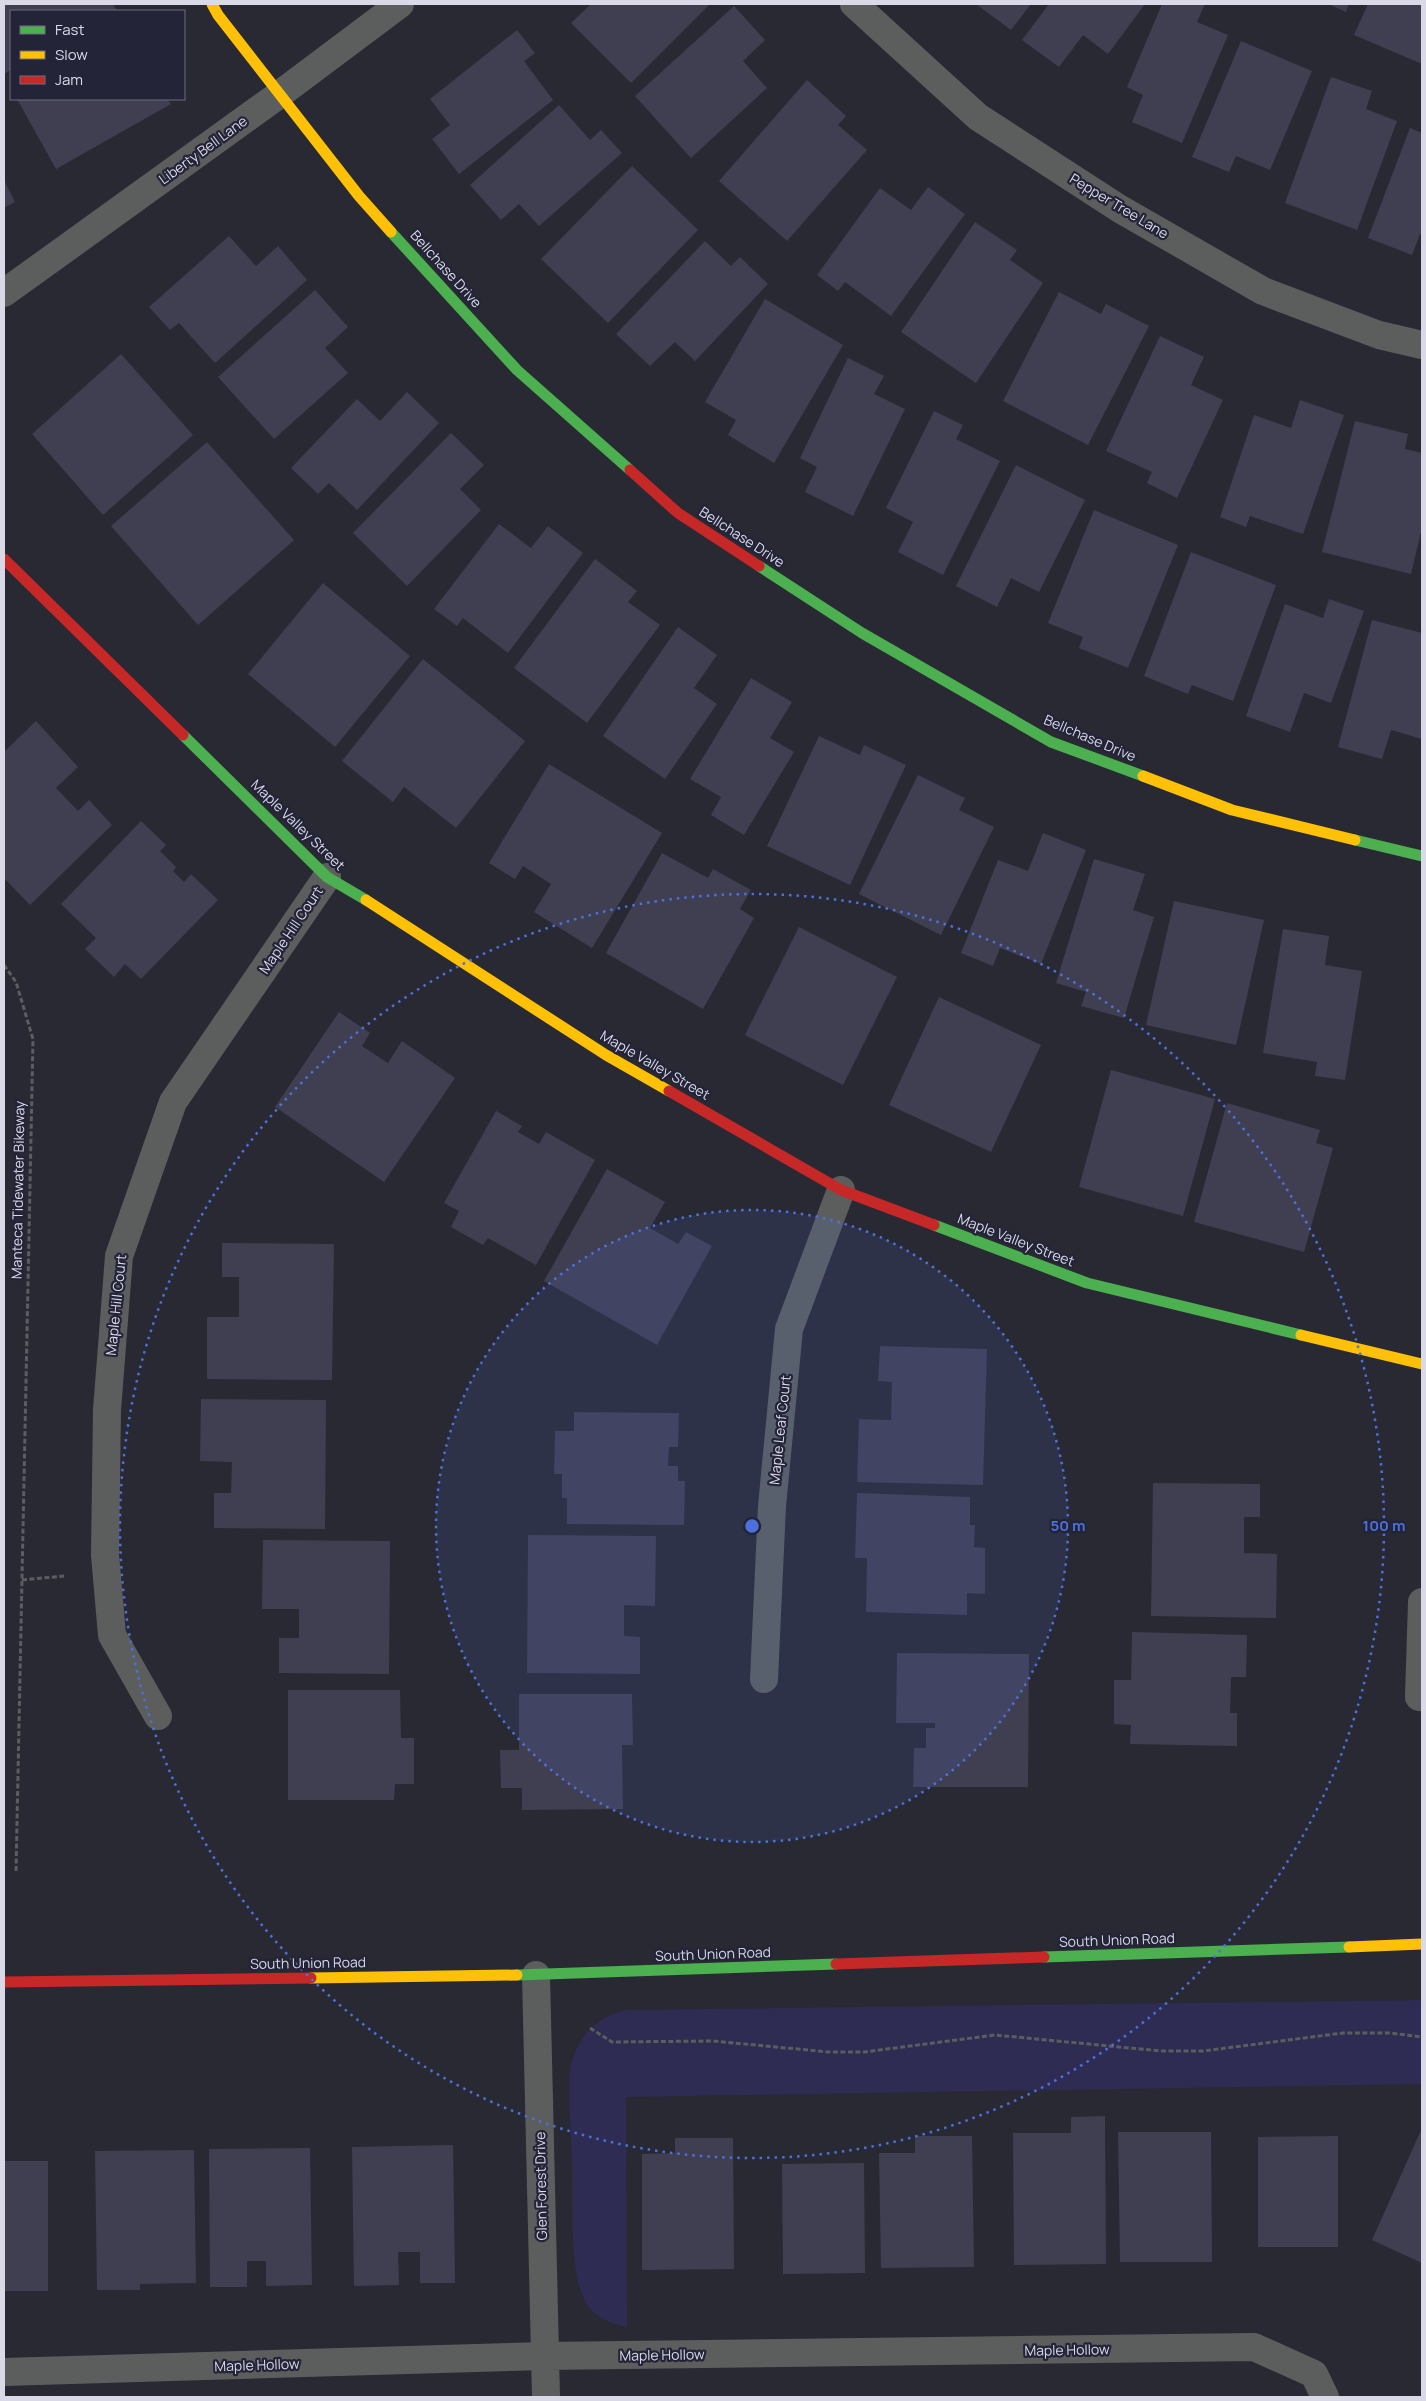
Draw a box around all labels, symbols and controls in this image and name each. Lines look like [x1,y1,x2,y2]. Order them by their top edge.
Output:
legend [10,10,185,100]
text: Fast [55,19,84,40]
text: Slow [55,44,88,65]
text: Jam [55,69,83,90]
street label: Liberty Bell Lane [155,111,251,188]
street label: Pepper Tree Lane [1066,169,1172,243]
street label: Bellchase Drive [406,226,486,312]
street label: Bellchase Drive [696,502,789,571]
street label: Bellchase Drive [1041,710,1139,765]
street label: Maple Valley Street [247,775,350,875]
street label: Maple Hill Court [254,882,327,977]
street label: Maple Valley Street [597,1025,714,1104]
street label: Manteca Tidewater Bikeway [6,1100,29,1279]
street label: Maple Valley Street [955,1209,1078,1271]
street label: Maple Hill Court [101,1253,130,1356]
street label: Maple Leaf Court [764,1374,795,1486]
text: 50 m [1050,1515,1086,1536]
text: 100 m [1363,1515,1405,1536]
centre of rings [743,1517,761,1535]
street label: South Union Road [1059,1928,1175,1951]
street label: South Union Road [655,1942,771,1965]
street label: South Union Road [250,1952,366,1973]
street label: Glen Forest Drive [530,2131,551,2241]
street label: Maple Hollow [1024,2339,1110,2360]
street label: Maple Hollow [619,2344,705,2365]
street label: Maple Hollow [214,2354,300,2375]

